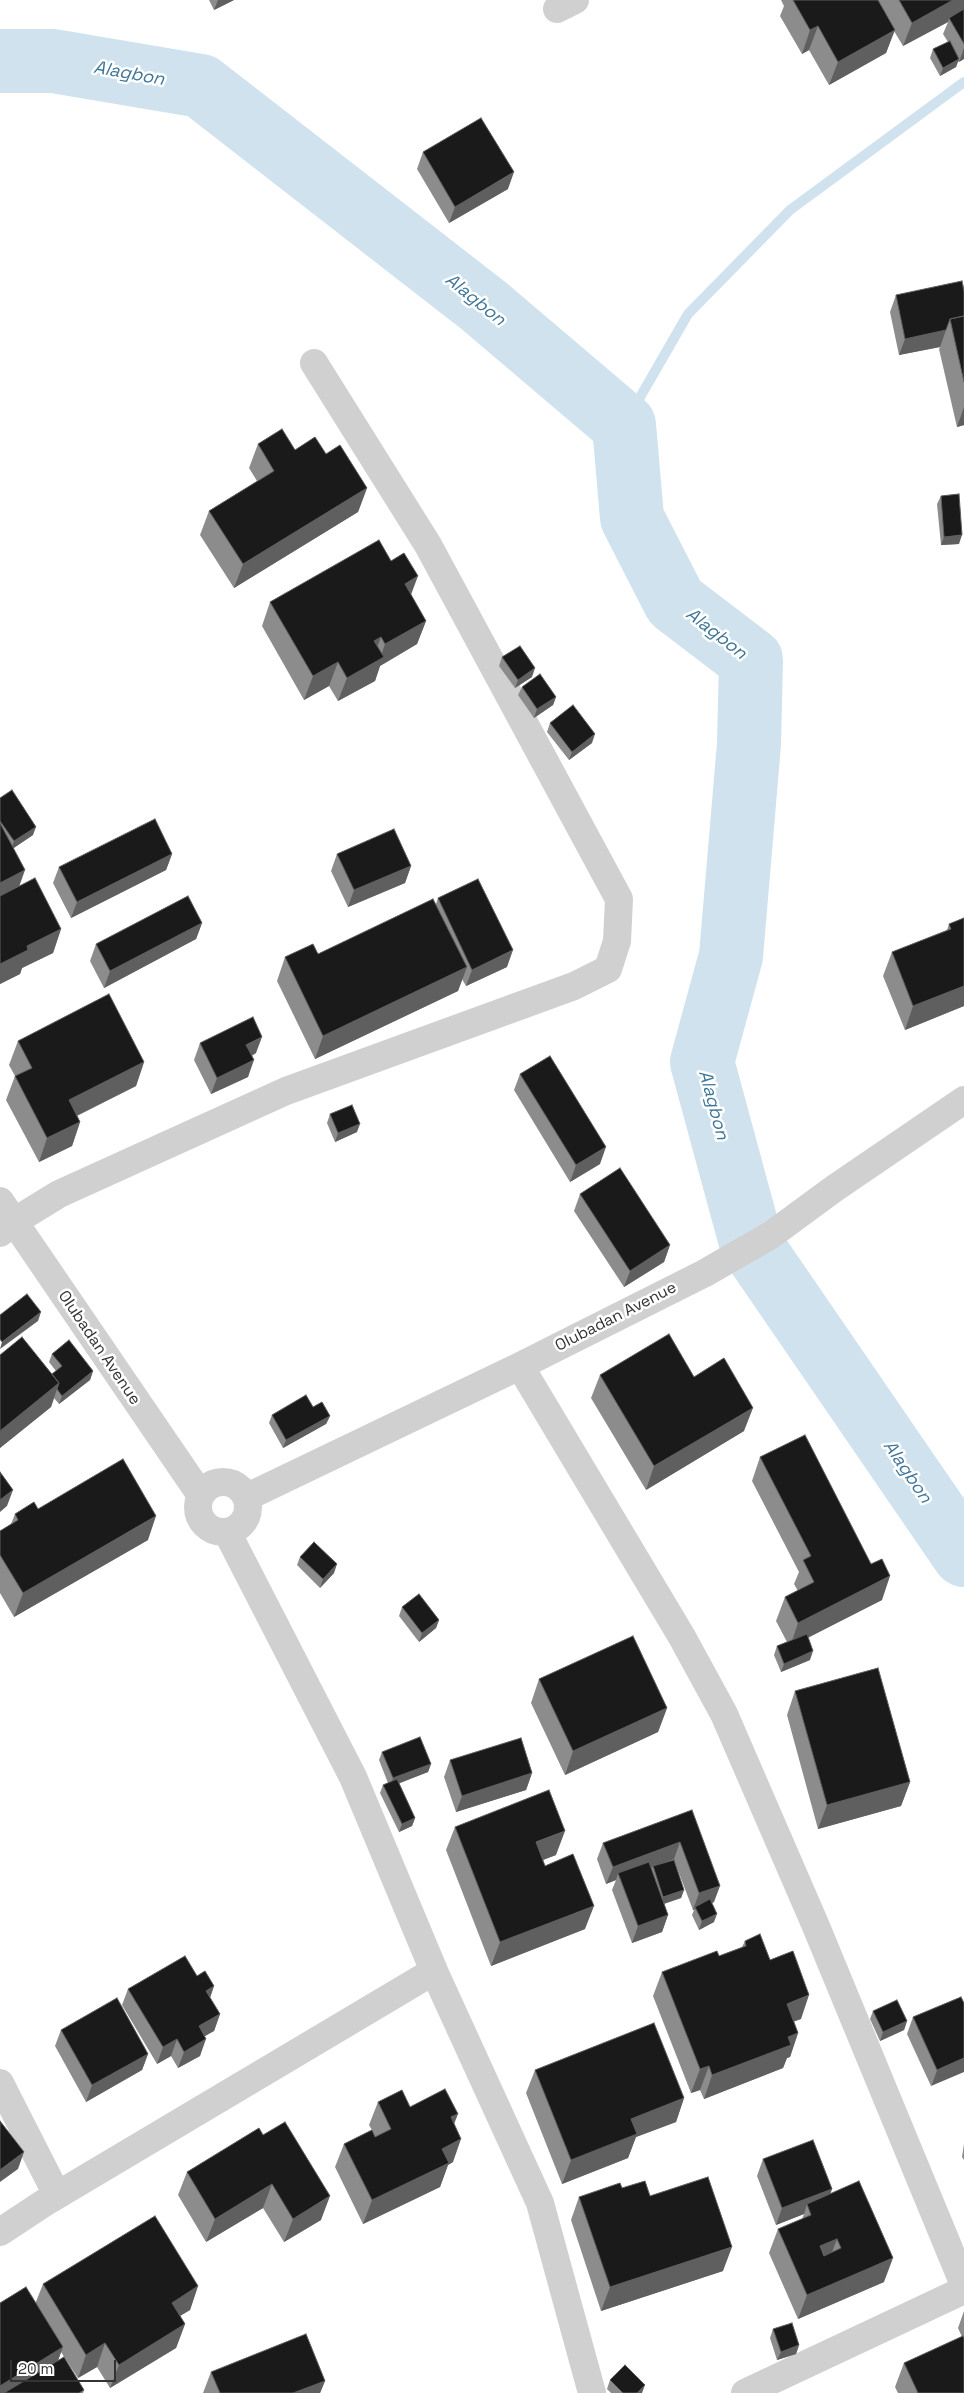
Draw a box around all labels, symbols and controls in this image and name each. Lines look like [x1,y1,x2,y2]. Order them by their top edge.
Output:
water label: Alagbon [92,57,166,91]
water label: Alagbon [441,269,509,331]
water label: Alagbon [681,604,751,664]
water label: Alagbon [693,1068,733,1142]
street label: Olubadan Avenue [552,1278,680,1356]
street label: Olubadan Avenue [54,1287,144,1409]
water label: Alagbon [878,1436,936,1508]
scale bar [12,2350,119,2382]
text: 20 m [18,2359,53,2378]

